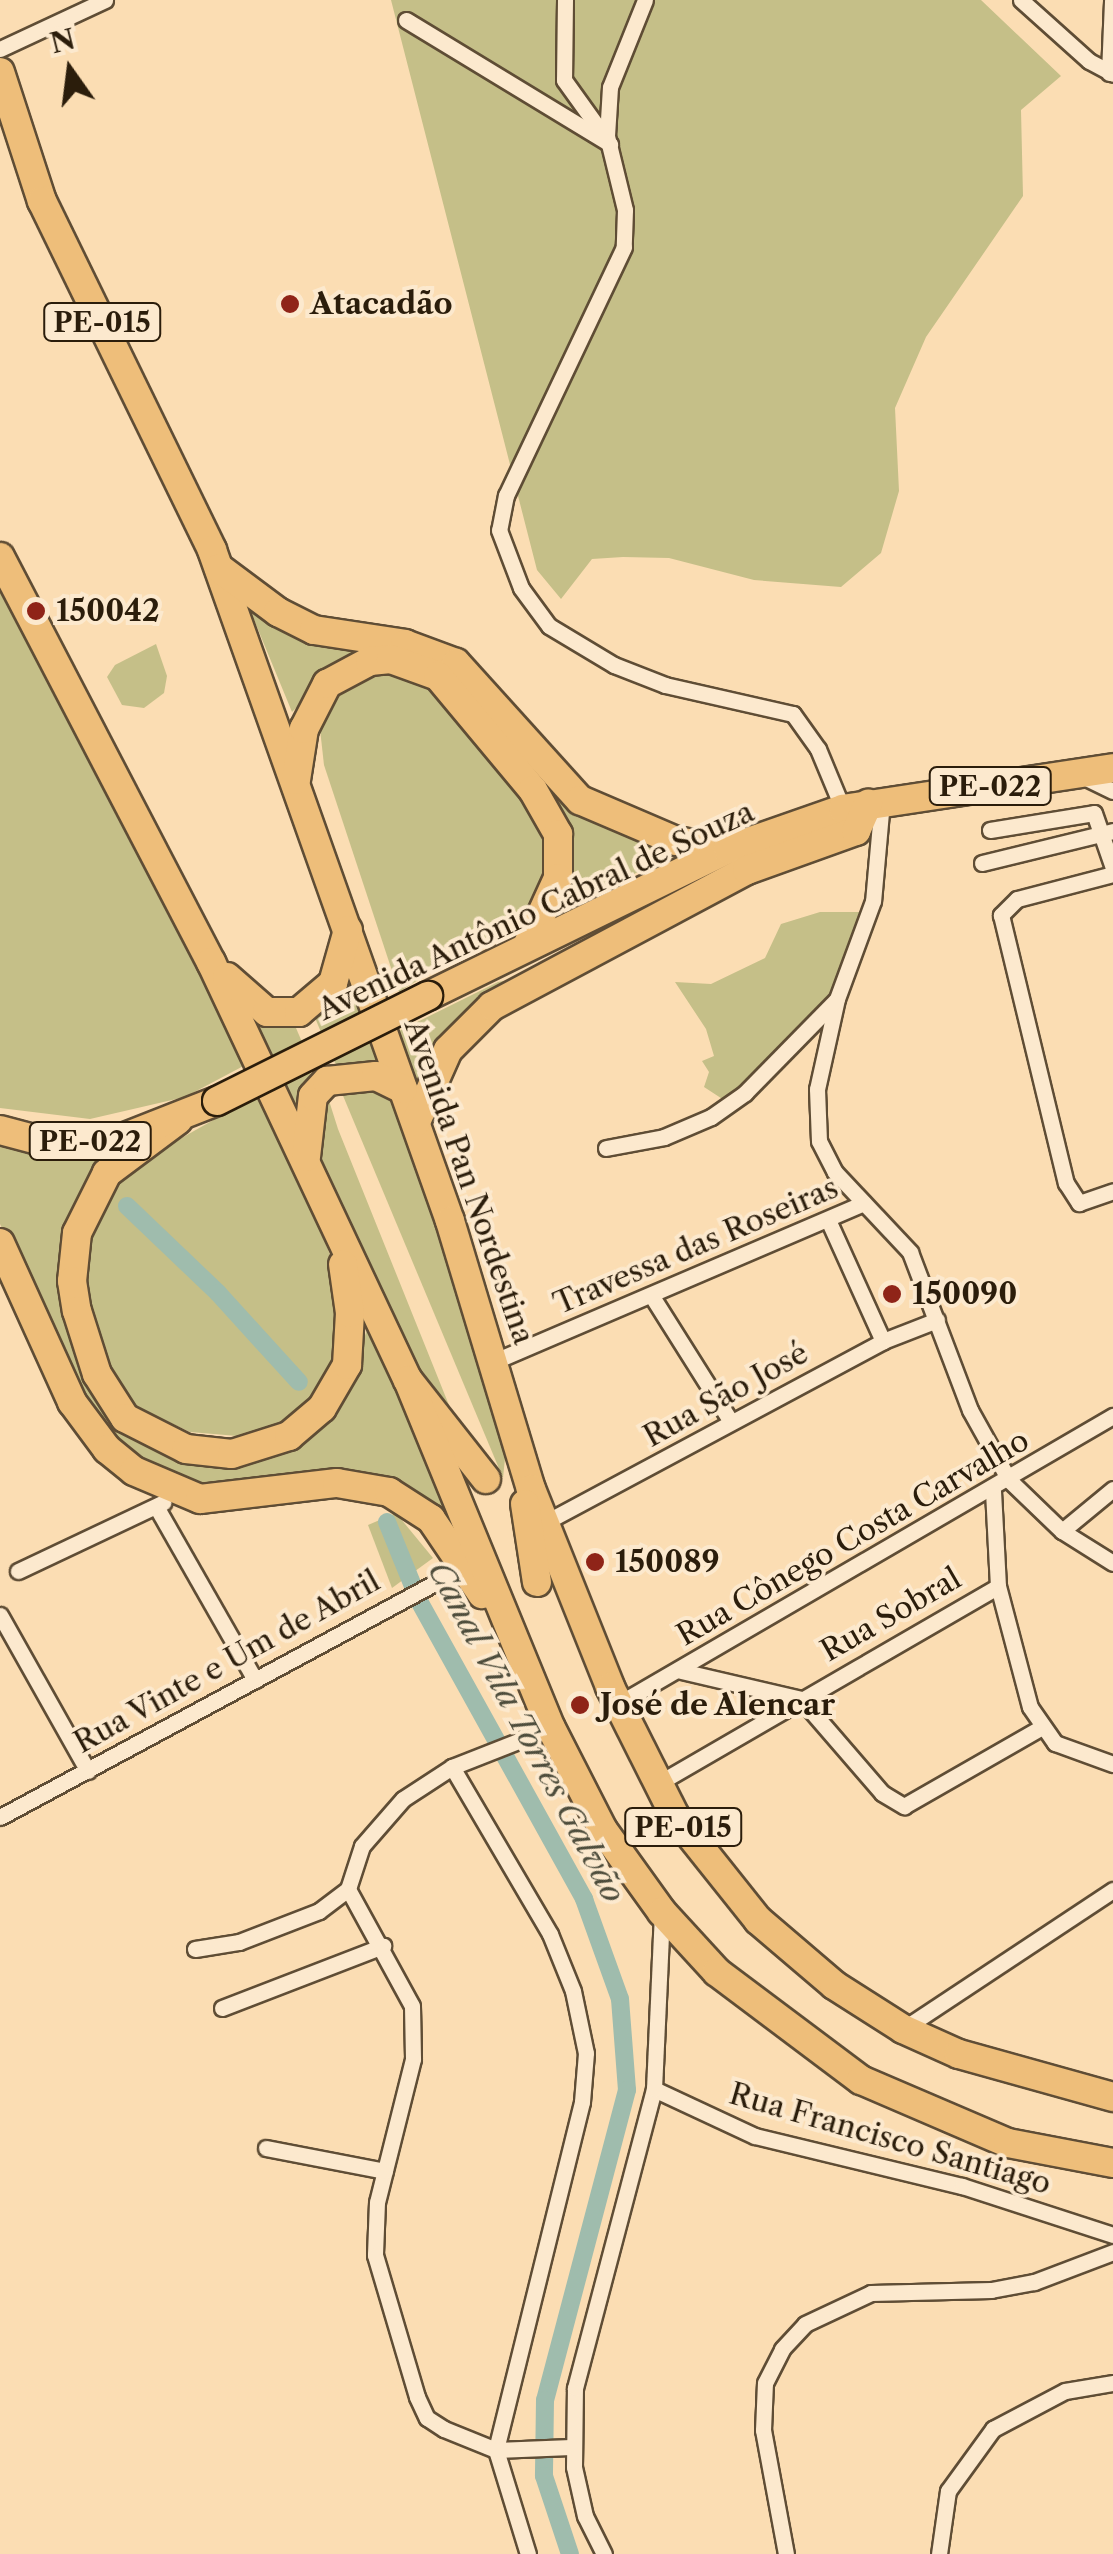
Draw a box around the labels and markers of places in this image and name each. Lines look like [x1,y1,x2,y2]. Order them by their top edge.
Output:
place label: Atacadão [310,286,453,322]
marker: Atacadão [279,293,301,315]
place label: 150042 [56,593,160,629]
marker: 150042 [25,600,47,622]
place label: 150090 [912,1276,1017,1312]
marker: 150090 [881,1283,903,1305]
place label: 150089 [615,1544,720,1580]
marker: 150089 [584,1551,606,1573]
place label: José de Alencar [600,1687,836,1723]
marker: José de Alencar [569,1694,591,1716]

